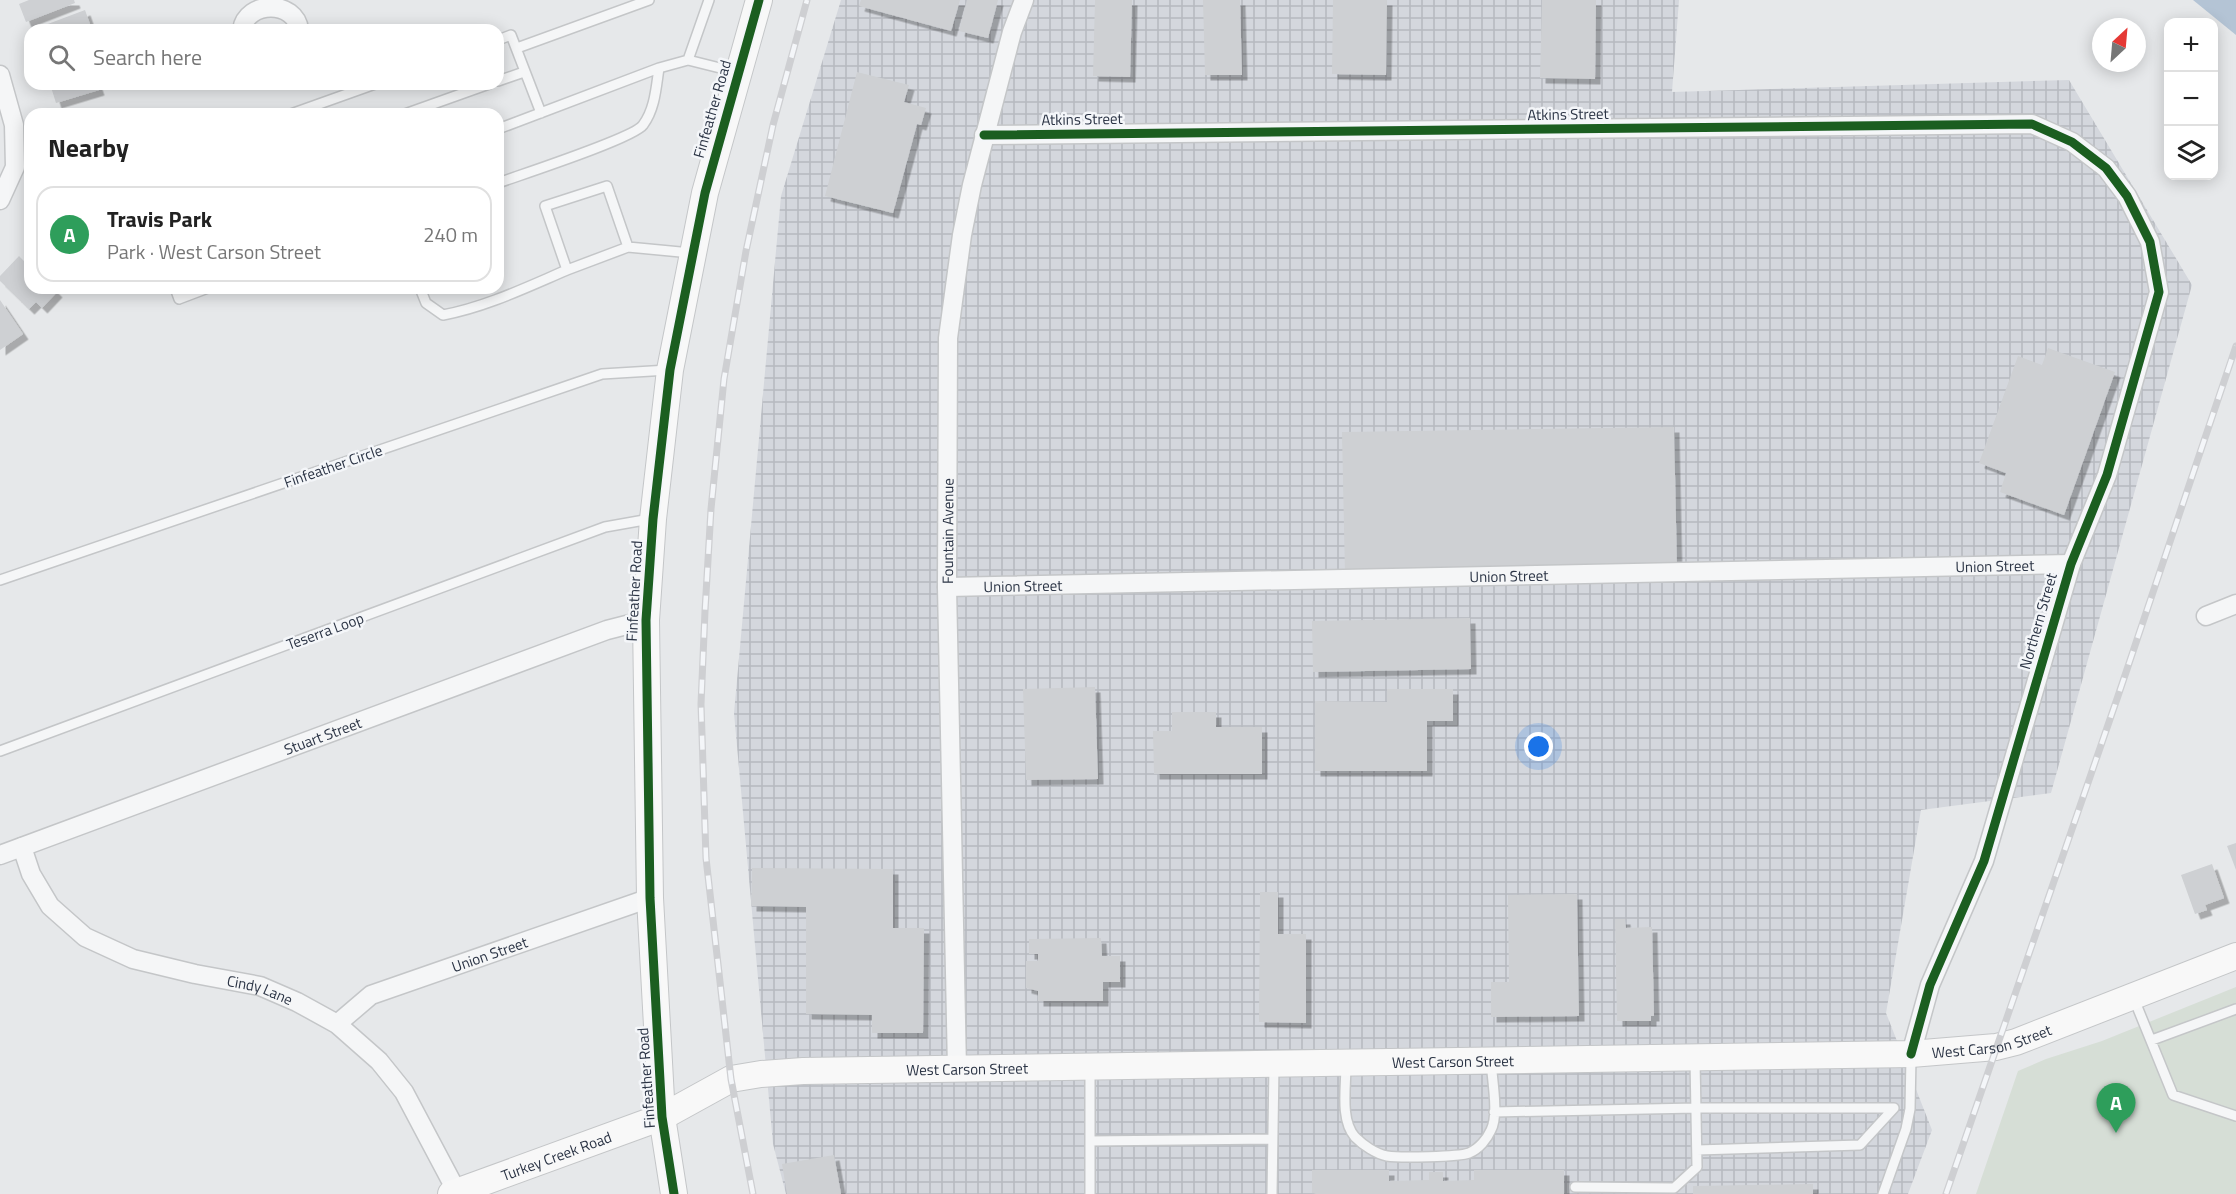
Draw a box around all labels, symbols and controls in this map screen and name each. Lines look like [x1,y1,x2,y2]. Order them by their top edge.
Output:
north arrow [2092,18,2146,72]
map controls [2164,18,2218,180]
button: + [2164,18,2218,72]
search box [24,24,504,90]
text: Search here [93,40,202,74]
icon: search [45,41,78,74]
street label: Finfeather Road [687,57,737,161]
button: − [2164,72,2218,126]
street label: Atkins Street [1527,102,1610,126]
street label: Atkins Street [1041,107,1124,131]
button: layers [2164,126,2218,180]
text: Nearby [48,128,129,167]
text: Travis Park [107,202,212,236]
text: A [63,219,76,250]
text: 240 m [423,219,478,250]
text: Park · West Carson Street [107,236,321,267]
street label: Finfeather Circle [281,438,385,494]
street label: Fountain Avenue [936,478,959,584]
street label: Finfeather Road [620,540,648,642]
street label: Union Street [1955,553,2035,578]
street label: Union Street [1469,563,1549,588]
street label: Northern Street [2013,569,2063,672]
street label: Union Street [983,573,1063,598]
street label: Teserra Loop [283,606,367,656]
street label: Stuart Street [280,710,365,760]
your location [1524,732,1553,761]
street label: Union Street [448,930,531,978]
street label: Cindy Lane [225,969,297,1010]
street label: West Carson Street [1931,1018,2055,1064]
street label: Finfeather Road [631,1027,661,1129]
street label: West Carson Street [1392,1049,1515,1073]
street label: West Carson Street [906,1056,1029,1081]
pin: A [2096,1084,2136,1133]
street label: Turkey Creek Road [498,1125,615,1186]

